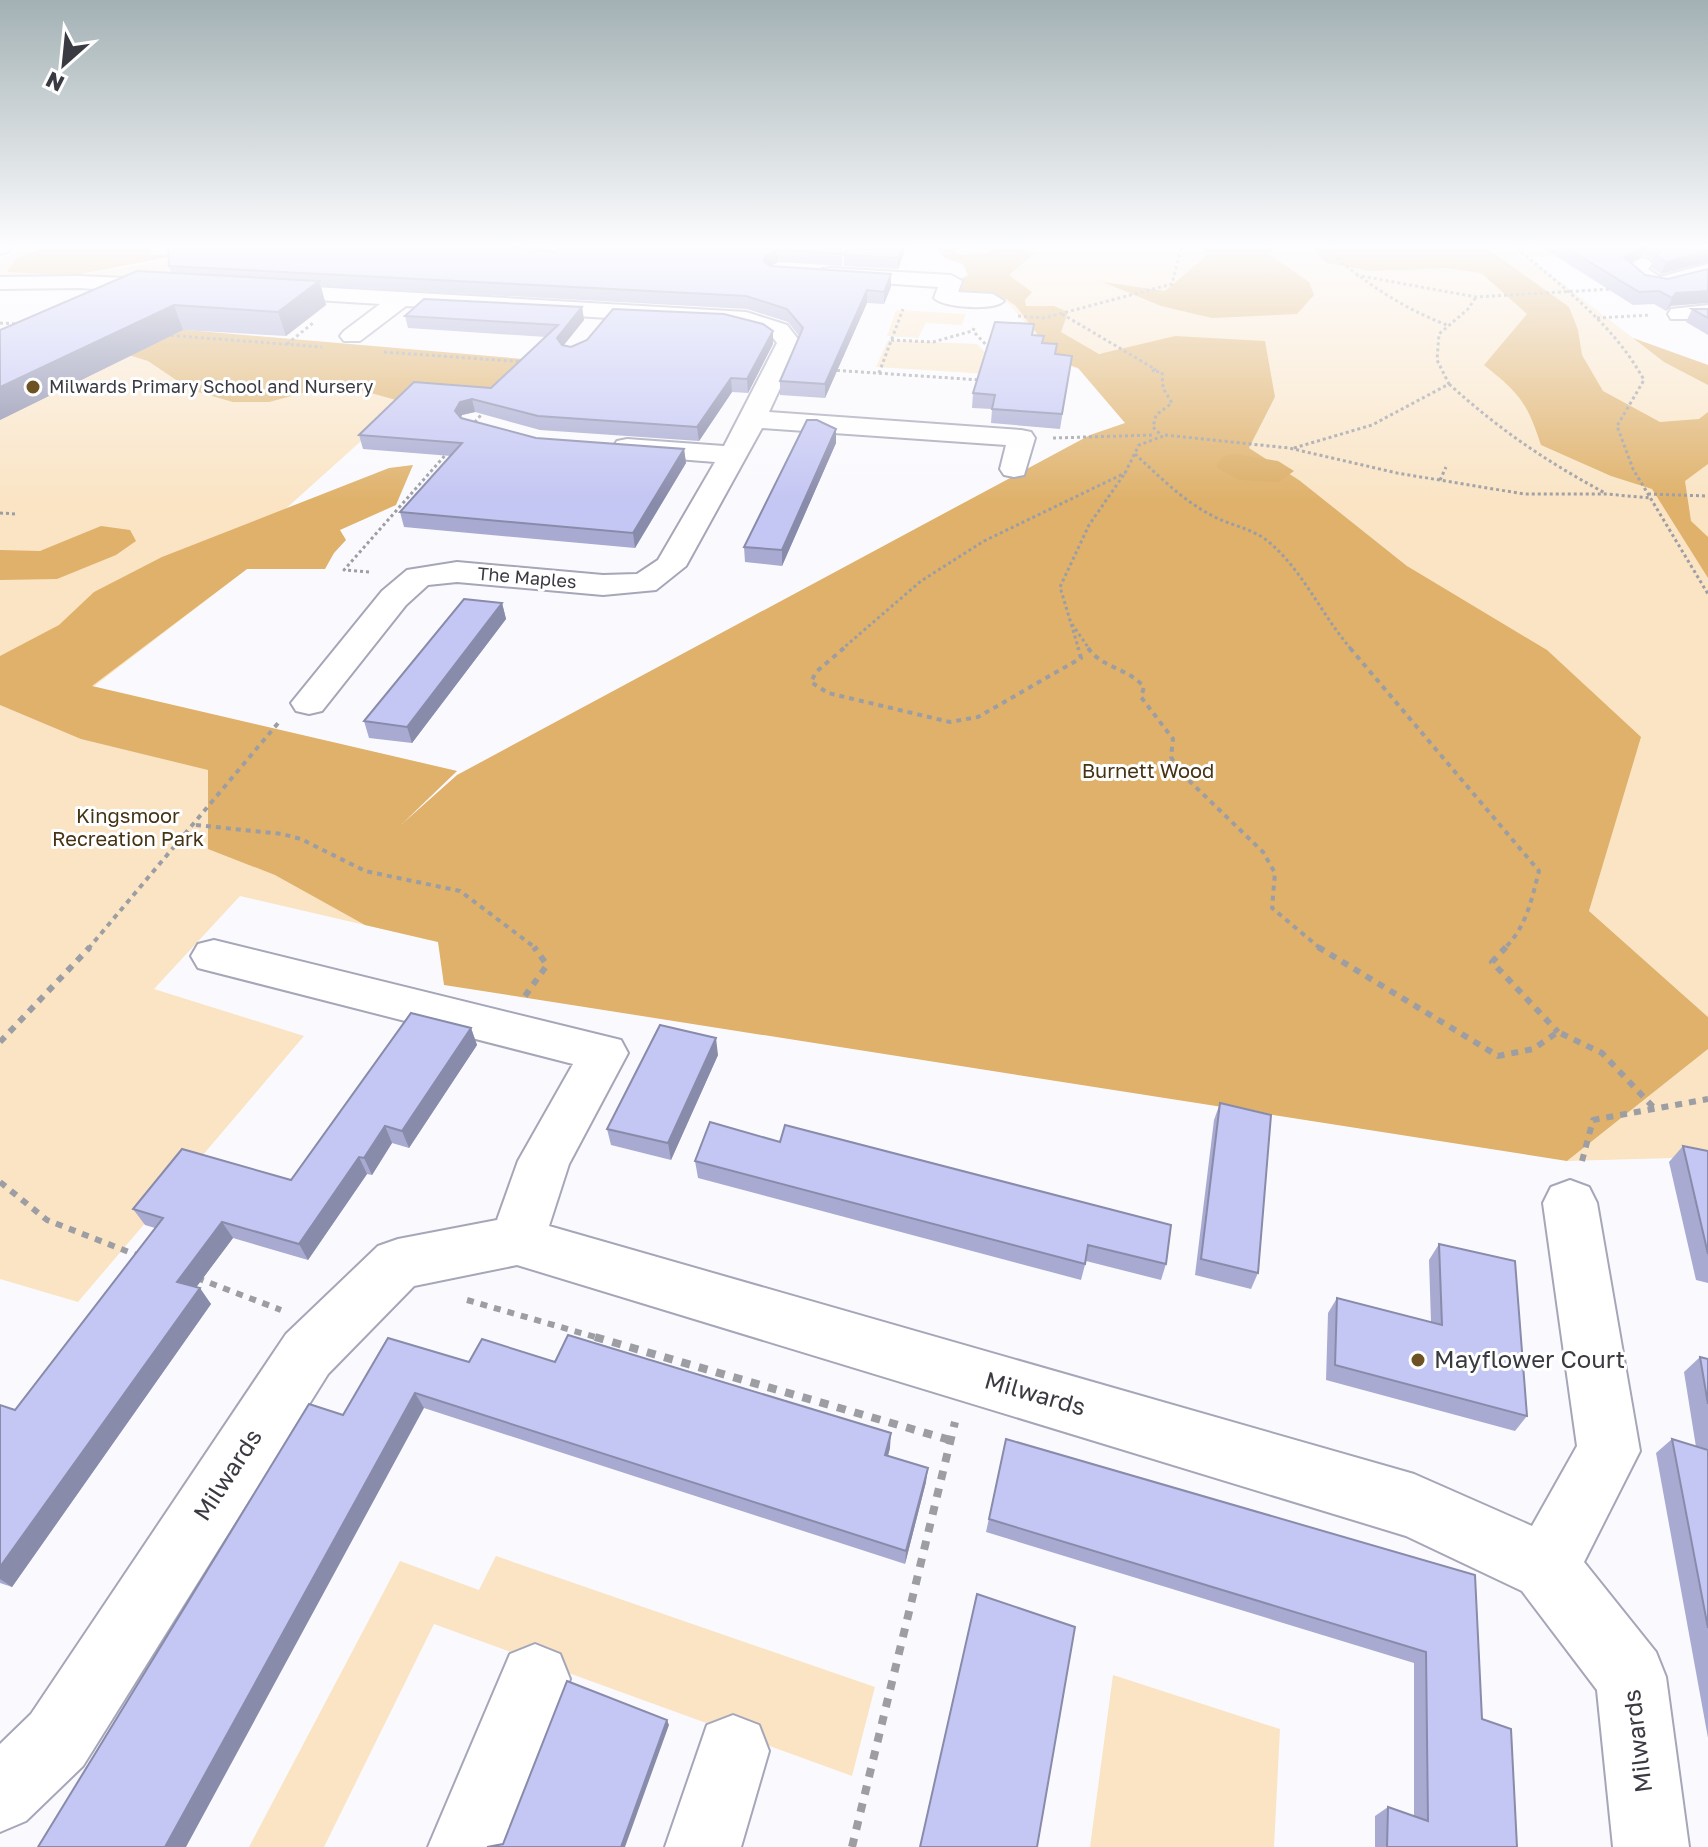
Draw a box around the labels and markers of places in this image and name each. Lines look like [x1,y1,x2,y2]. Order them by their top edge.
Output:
place label: Milwards Primary School and Nursery [49,375,373,397]
marker: Milwards Primary School and Nursery [24,378,42,396]
place label: Mayflower Court [1434,1344,1625,1373]
marker: Mayflower Court [1409,1351,1427,1369]

